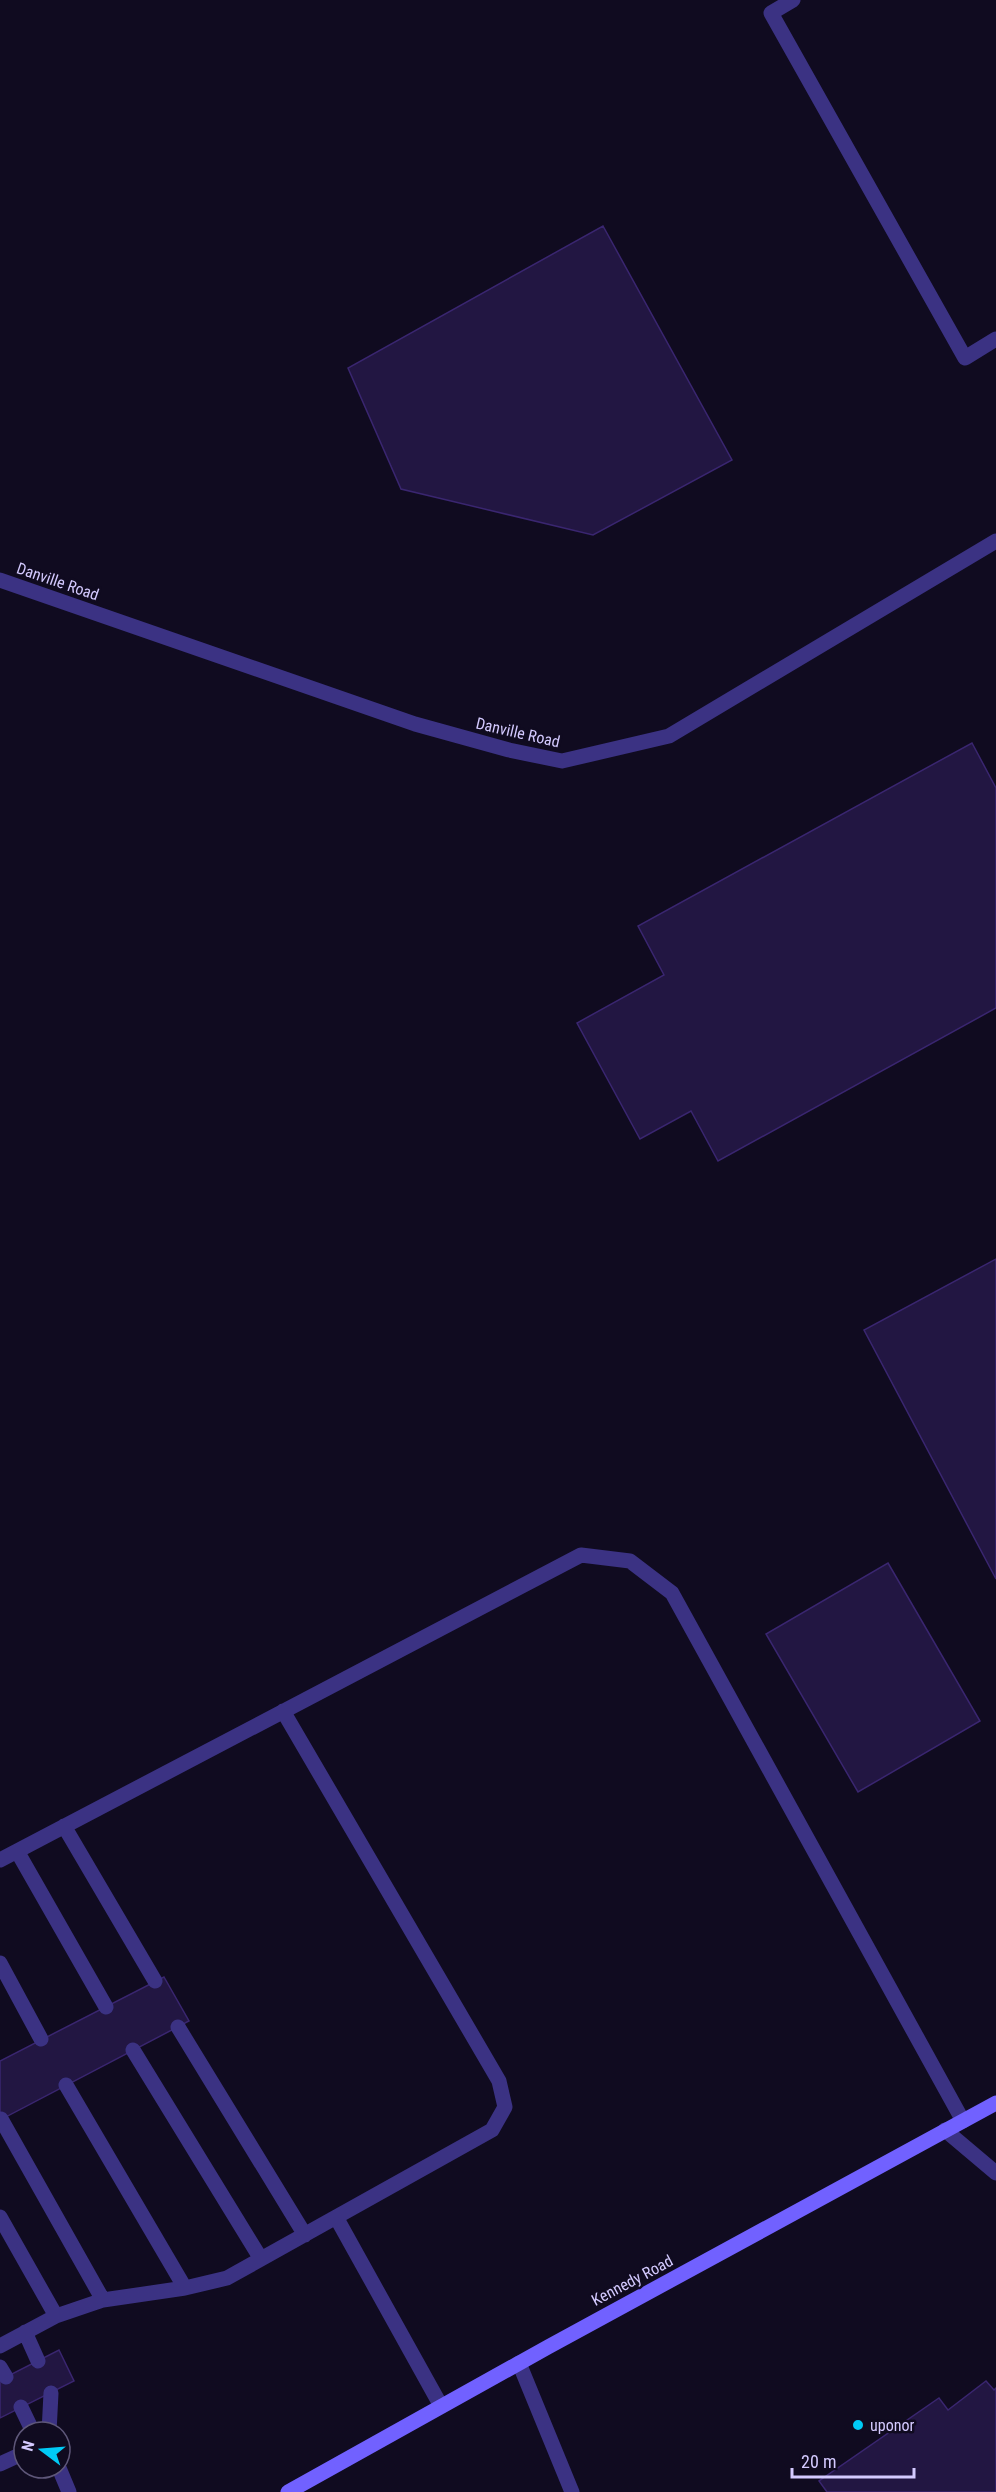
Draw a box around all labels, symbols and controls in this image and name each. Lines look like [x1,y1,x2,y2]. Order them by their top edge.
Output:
street label: Danville Road [14,559,101,604]
street label: Danville Road [474,714,562,751]
street label: Kennedy Road [588,2251,676,2310]
place label: uponor [870,2416,914,2435]
marker: uponor [851,2418,865,2432]
north arrow [12,2420,72,2480]
text: N [18,2439,39,2453]
scale bar [792,2441,914,2479]
text: 20 m [801,2451,836,2472]

